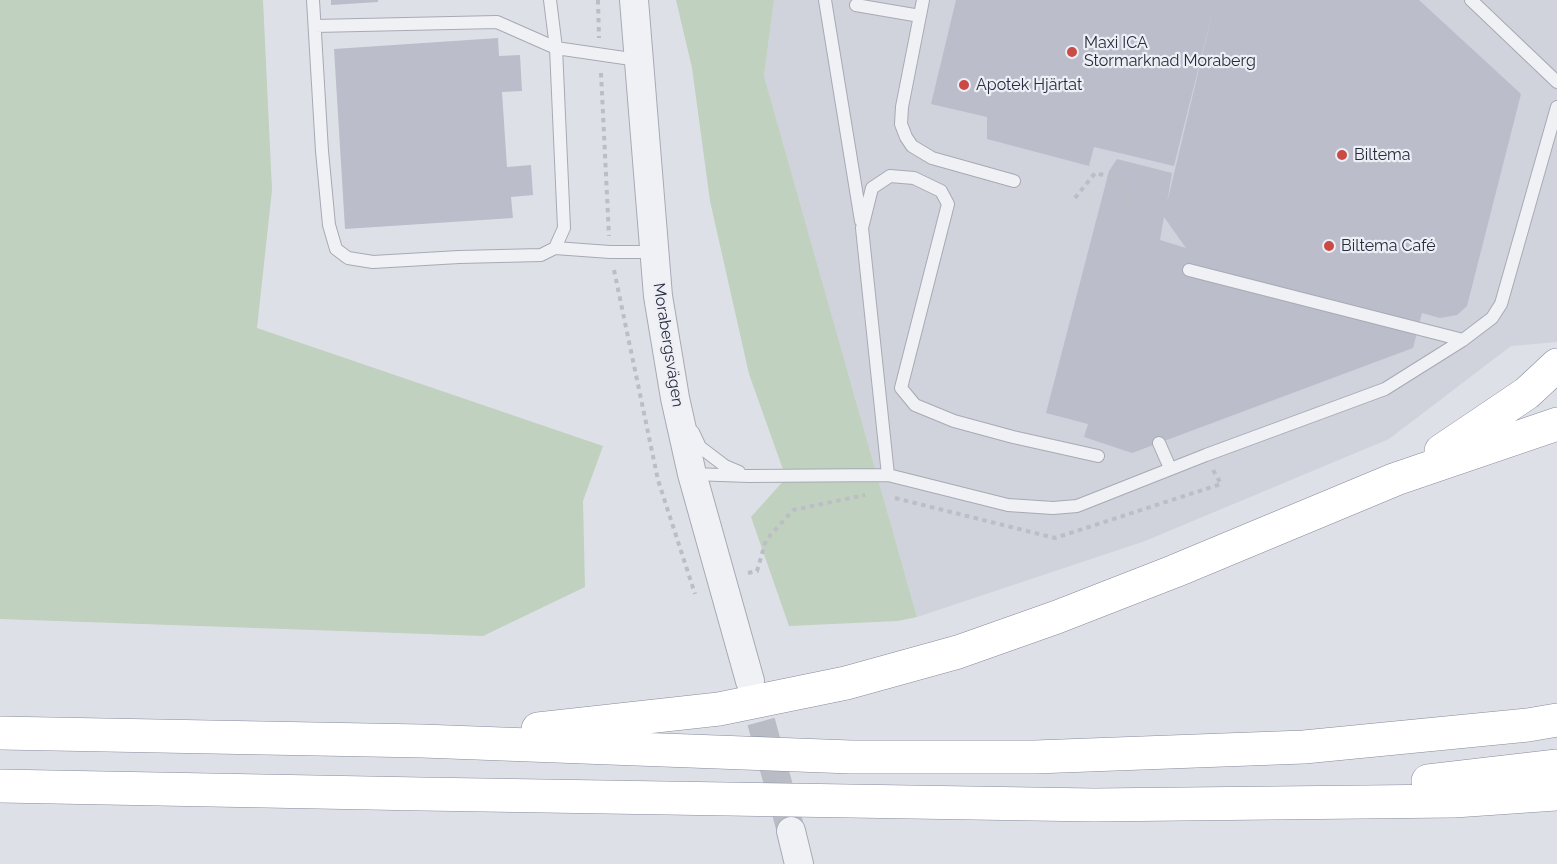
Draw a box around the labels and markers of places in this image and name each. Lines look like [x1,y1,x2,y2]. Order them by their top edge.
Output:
place label: Maxi ICA Stormarknad Moraberg [1084,33,1256,71]
marker: Maxi ICA Stormarknad Moraberg [1065,45,1079,59]
place label: Apotek Hjärtat [976,75,1082,95]
marker: Apotek Hjärtat [957,78,971,92]
place label: Biltema [1354,145,1411,165]
marker: Biltema [1335,148,1349,162]
place label: Biltema Café [1341,236,1436,256]
marker: Biltema Café [1322,239,1336,253]

